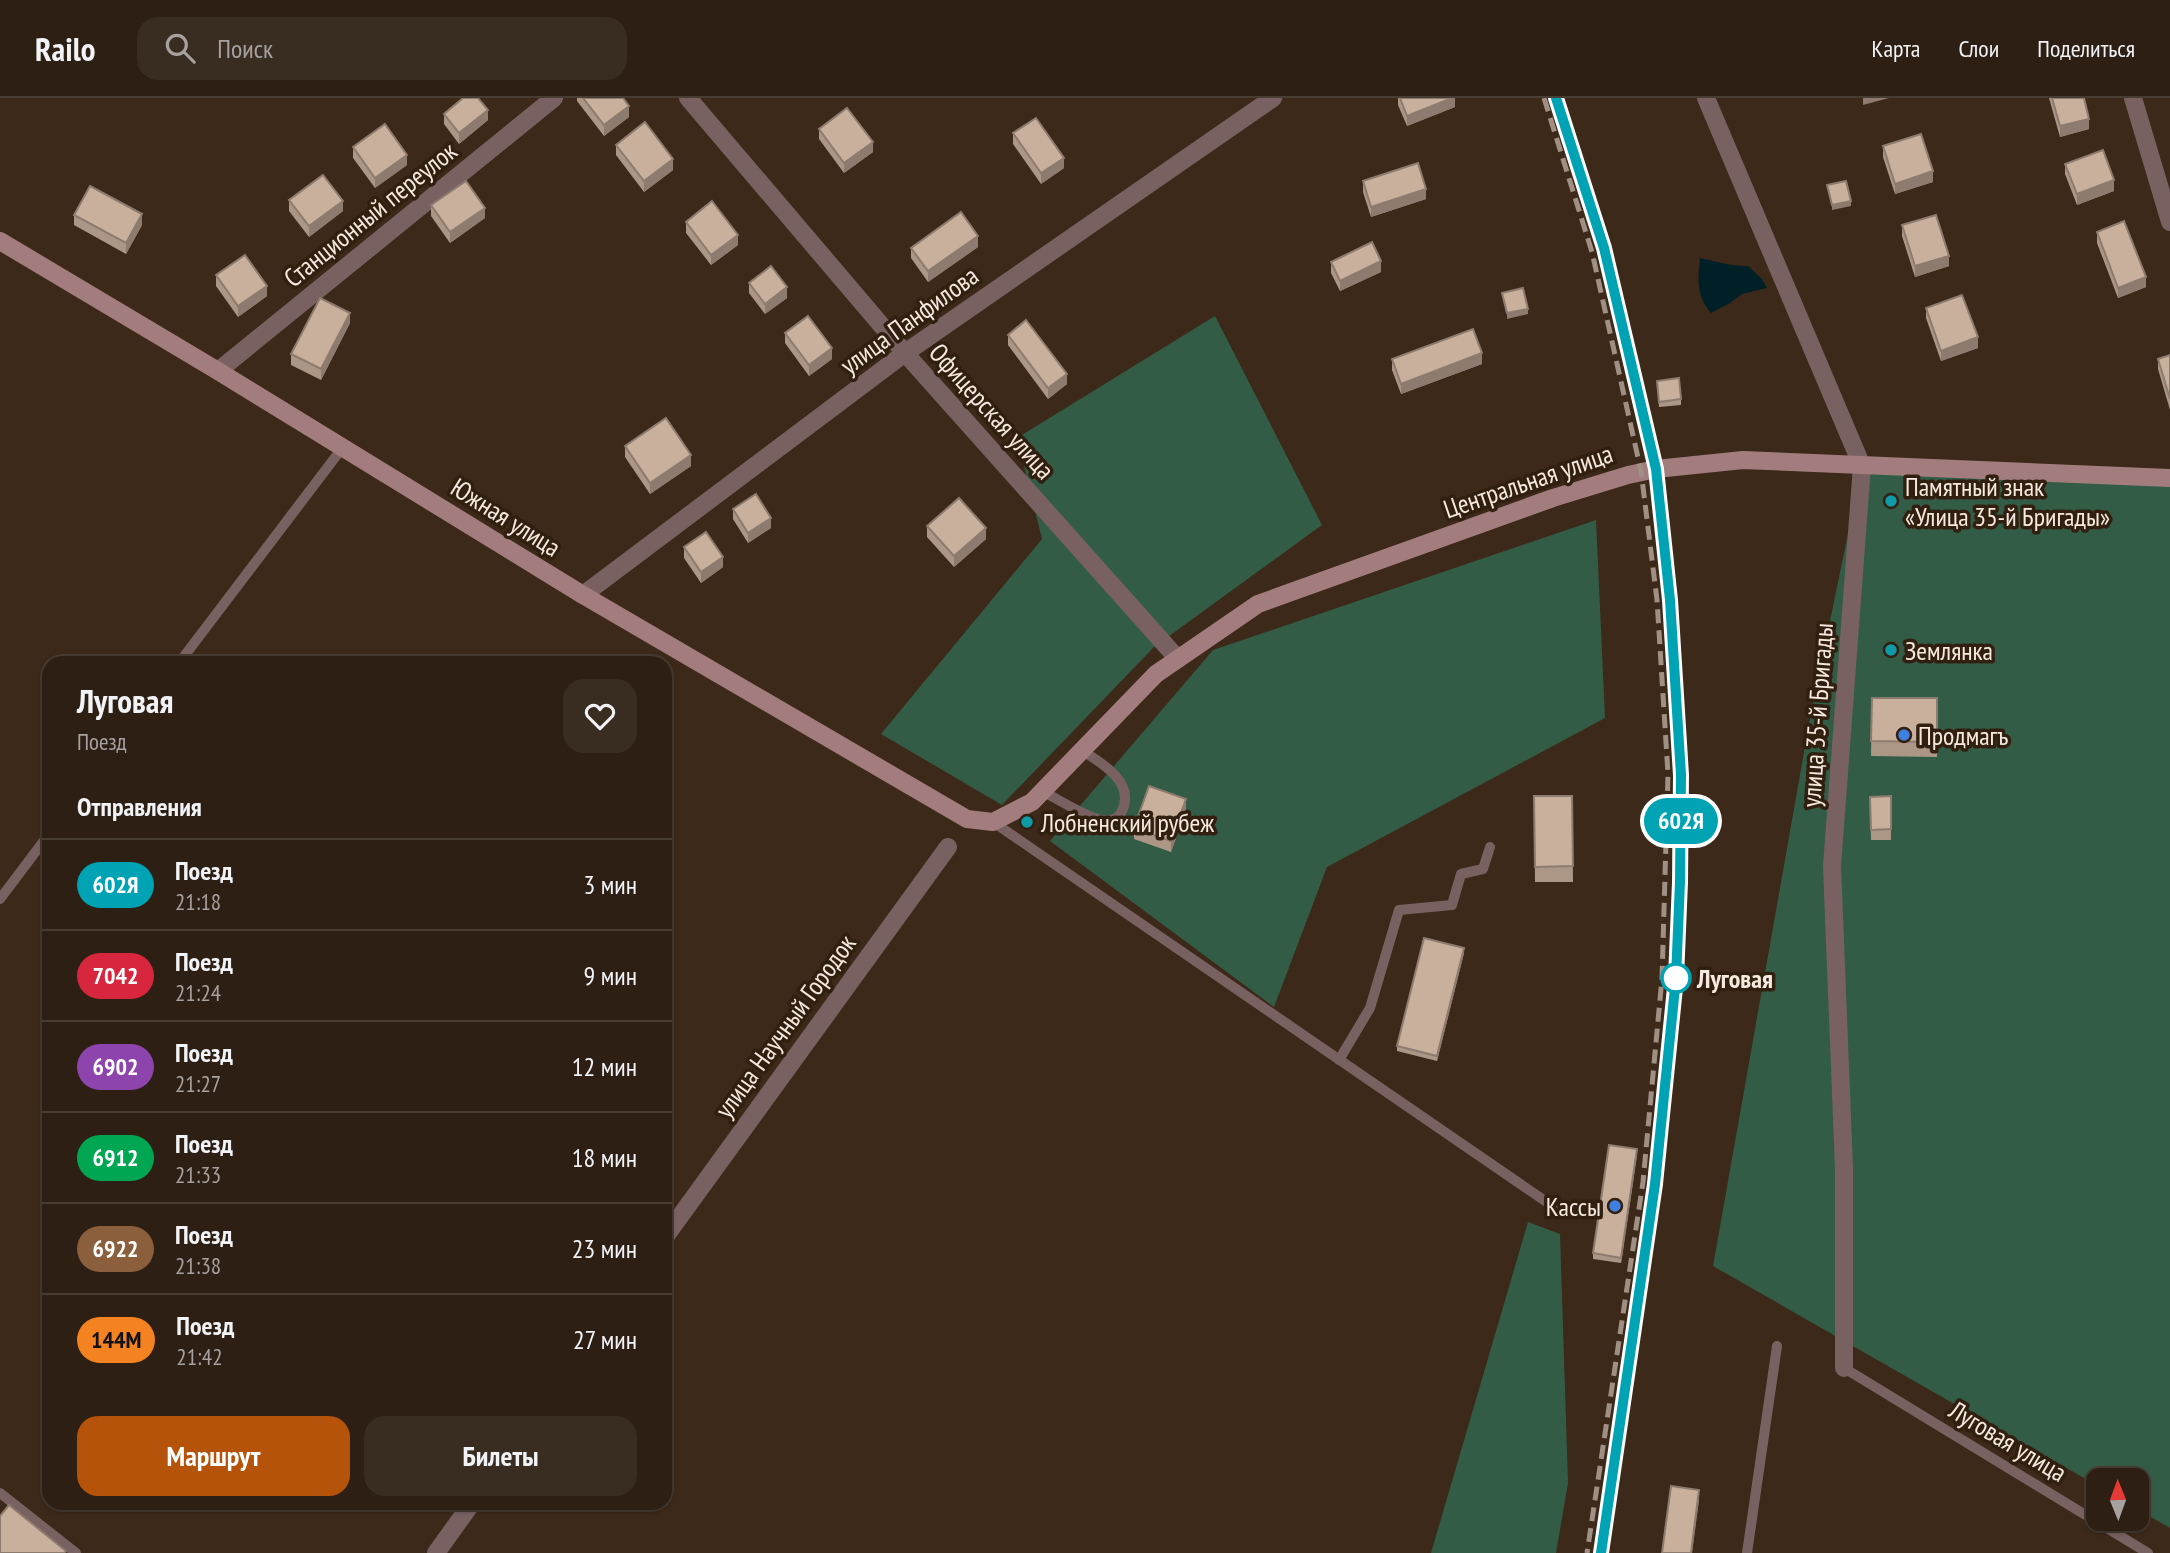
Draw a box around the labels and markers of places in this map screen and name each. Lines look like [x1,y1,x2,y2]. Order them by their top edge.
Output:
place label: Памятный знак «Улица 35-й Бригады» [1905,470,2110,533]
marker: Памятный знак «Улица 35-й Бригады» [1883,493,1899,509]
place label: Землянка [1905,634,1993,667]
marker: Землянка [1883,642,1899,658]
place label: Продмагъ [1918,719,2008,752]
marker: Продмагъ [1896,727,1912,743]
place label: Лобненский рубеж [1040,806,1214,839]
marker: Лобненский рубеж [1019,814,1035,830]
place label: Луговая [1696,962,1773,995]
marker: Луговая [1661,963,1691,993]
place label: Кассы [1546,1190,1601,1223]
marker: Кассы [1607,1198,1623,1214]

